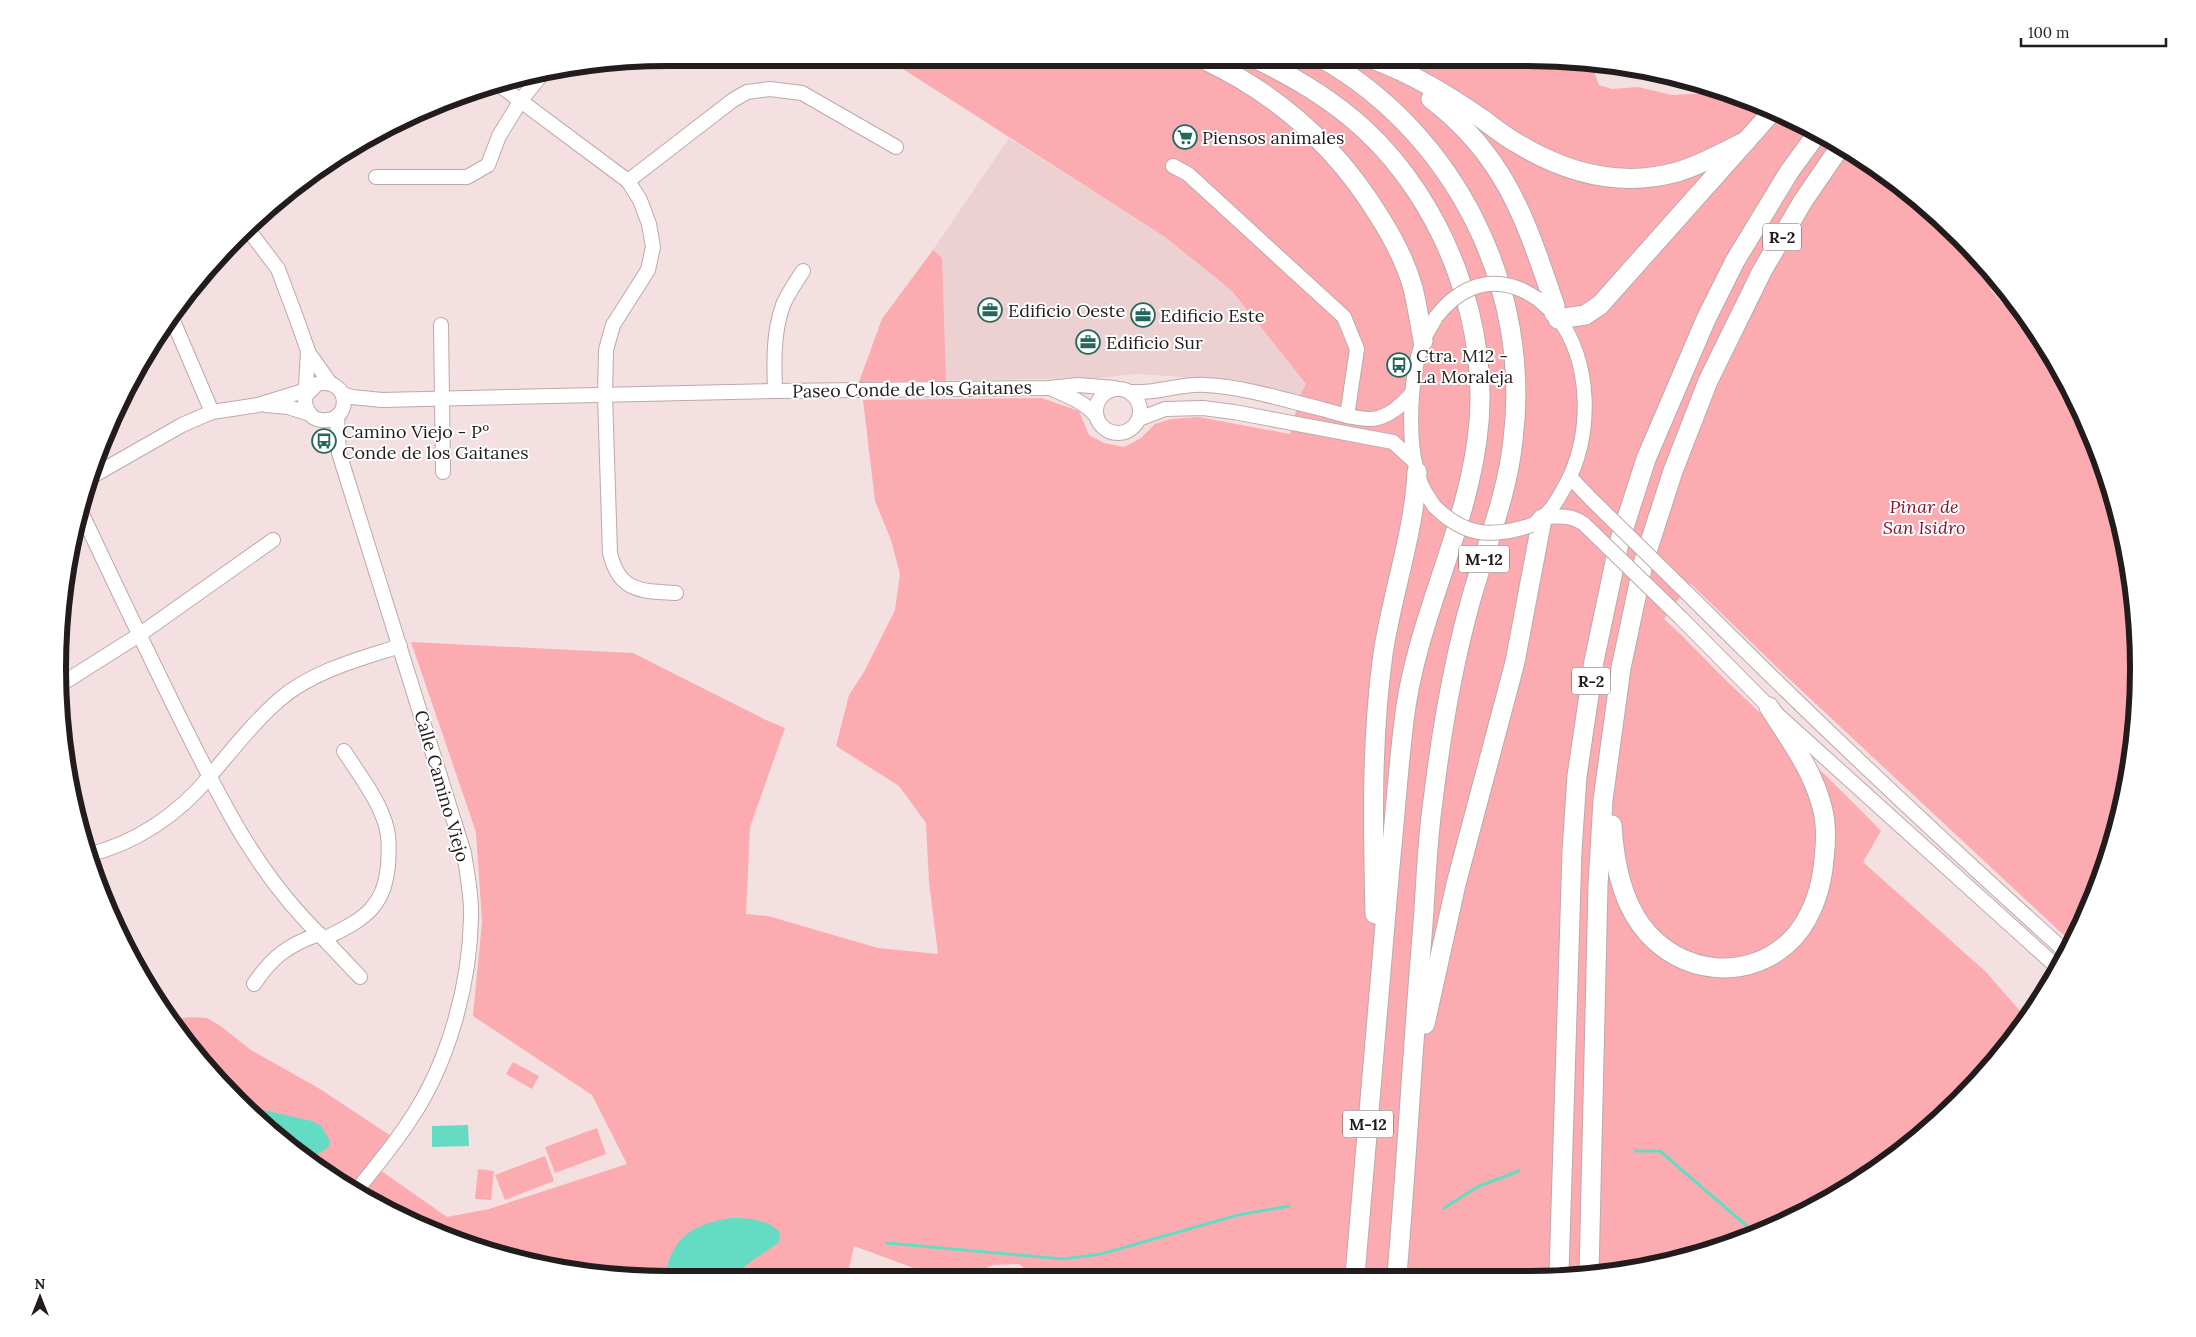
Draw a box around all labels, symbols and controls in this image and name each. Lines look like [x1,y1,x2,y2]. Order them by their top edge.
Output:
scale bar [2021,15,2166,47]
text: 100 m [2028,23,2069,42]
supermarket icon: Piensos animales [1172,124,1198,150]
place label: Piensos animales [1202,126,1344,149]
road number: R-2 [1763,223,1801,250]
office icon: Edificio Oeste [977,297,1003,323]
place label: Edificio Oeste [1008,299,1125,322]
office icon: Edificio Este [1130,302,1156,328]
place label: Edificio Este [1160,304,1265,327]
office icon: Edificio Sur [1075,329,1101,355]
place label: Edificio Sur [1106,331,1203,354]
place label: Ctra. M12 - La Moraleja [1416,344,1513,388]
bus stop icon: Ctra. M12 - La Moraleja [1386,352,1412,378]
street label: Paseo Conde de los Gaitanes [792,375,1032,403]
place label: Camino Viejo - Pº Conde de los Gaitanes [342,420,529,464]
bus stop icon: Camino Viejo - Pº Conde de los Gaitanes [311,428,337,454]
park label: Pinar de San Isidro [1883,495,1965,539]
road number: M-12 [1459,546,1509,572]
road number: R-2 [1572,668,1610,694]
street label: Calle Camino Viejo [409,707,475,865]
road number: M-12 [1343,1110,1393,1138]
north arrow [15,1272,65,1322]
text: N [35,1275,46,1293]

